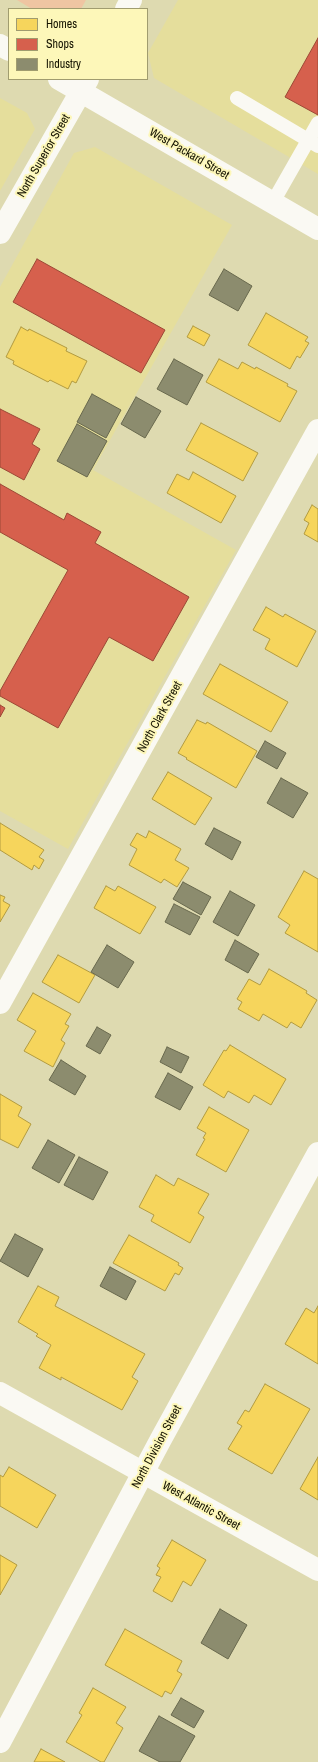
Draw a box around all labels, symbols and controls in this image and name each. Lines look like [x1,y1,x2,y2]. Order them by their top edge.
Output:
legend [8,8,148,80]
text: Homes [46,16,77,32]
text: Shops [46,36,74,52]
text: Industry [46,56,81,72]
street label: North Superior Street [14,112,74,200]
street label: West Packard Street [146,125,232,183]
street label: North Clark Street [135,679,185,755]
street label: North Division Street [129,1403,185,1491]
street label: West Atlantic Street [160,1479,242,1533]

